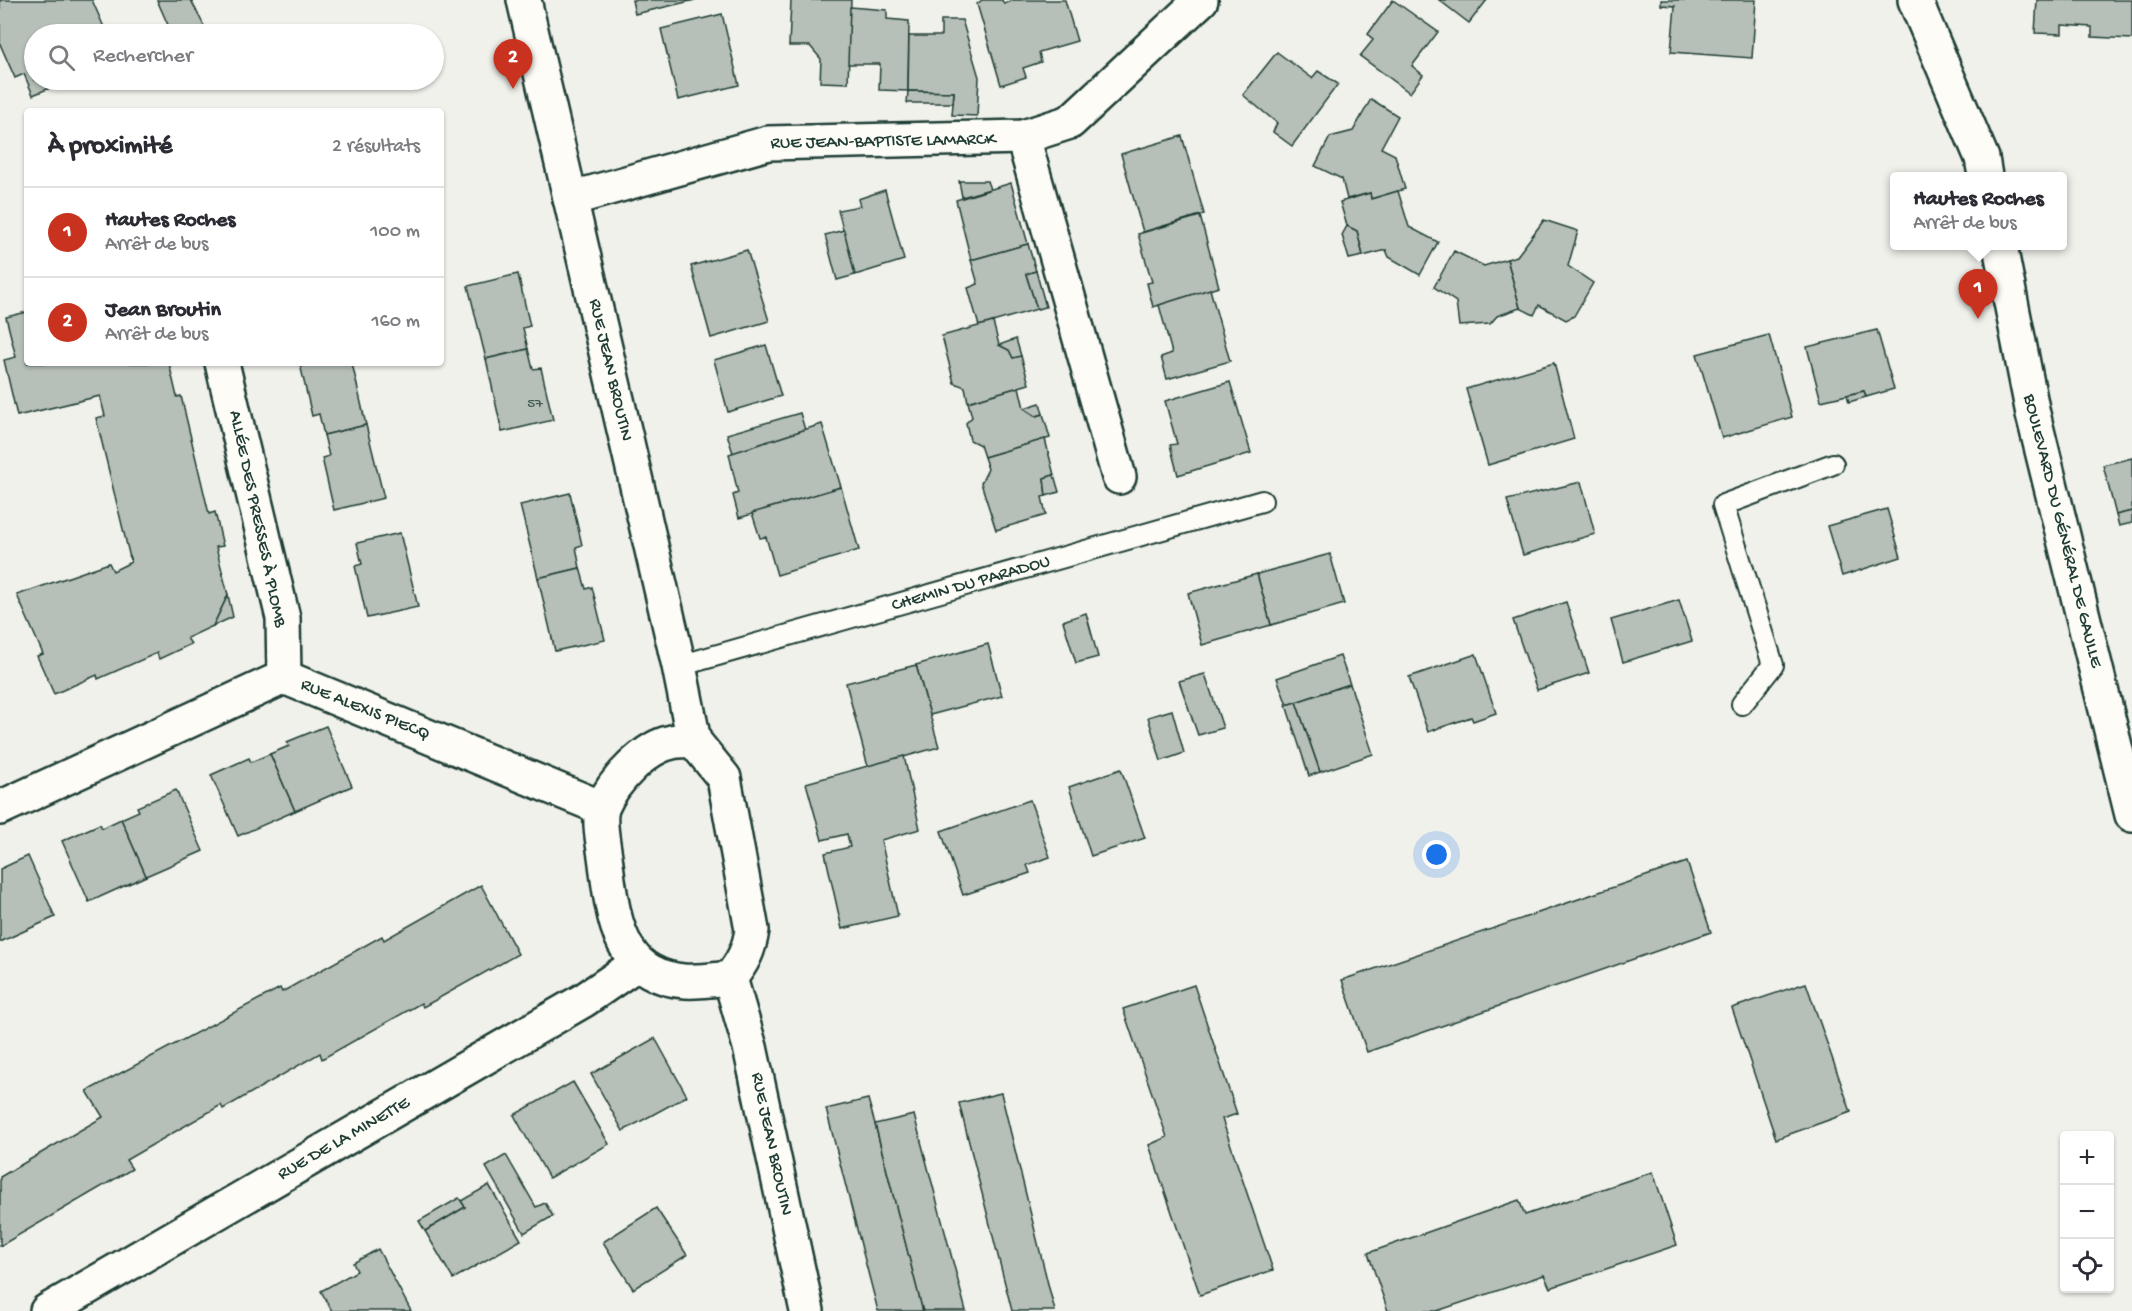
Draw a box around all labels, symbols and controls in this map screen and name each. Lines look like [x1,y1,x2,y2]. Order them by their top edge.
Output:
search box [24,24,444,90]
pin: 2 [494,40,532,89]
icon: search [45,41,78,74]
text: Rechercher [93,44,193,70]
street label: RUE JEAN-BAPTISTE LAMARCK [770,129,998,154]
text: À proximité [48,132,172,163]
text: 2 résultats [332,136,420,159]
popup [1890,172,2067,250]
text: Hautes Roches [1913,187,2044,213]
text: Hautes Roches [105,208,235,234]
text: Arrêt de bus [1913,213,2017,236]
text: 1 [63,221,72,244]
text: 100 m [370,221,420,244]
text: Arrêt de bus [105,234,208,257]
pin: 1 [1958,270,1998,319]
street label: RUE JEAN BROUTIN [583,297,637,443]
text: Jean Broutin [105,298,221,324]
text: 2 [63,311,72,334]
text: 160 m [371,311,420,334]
text: Arrêt de bus [105,324,208,347]
street label: BOULEVARD DU GÉNÉRAL DE GAULLE [2018,391,2106,671]
house number: 57 [527,395,544,413]
street label: ALLÉE DES PRESSES À PLOMB [224,408,291,630]
street label: CHEMIN DU PARADOU [889,551,1053,617]
street label: RUE ALEXIS PIECQ [297,675,433,745]
your location [1422,840,1451,869]
street label: RUE JEAN BROUTIN [746,1071,796,1217]
street label: RUE DE LA MINETTE [274,1092,414,1185]
map controls [2060,1131,2114,1293]
button: + [2060,1131,2114,1185]
button: − [2060,1185,2114,1239]
button: locate [2060,1239,2114,1293]

